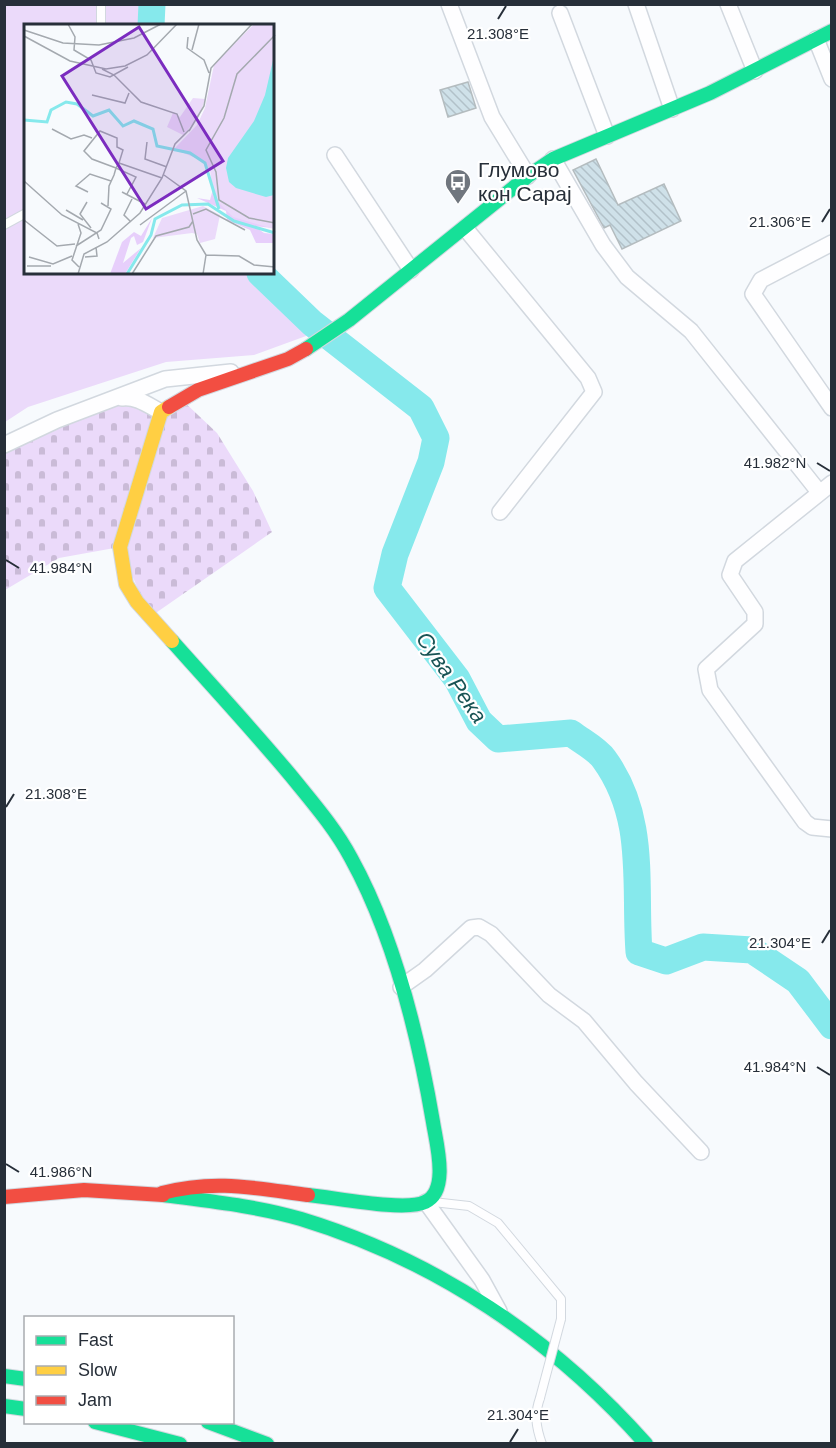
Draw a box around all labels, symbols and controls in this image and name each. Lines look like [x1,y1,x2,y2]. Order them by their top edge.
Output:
inset map [24,24,274,274]
text: 21.308°E [467,25,529,42]
place label: Глумово кон Сарај [478,158,572,205]
bus stop icon: Глумово кон Сарај [443,167,473,205]
text: 21.306°E [749,213,811,230]
text: 41.982°N [744,454,806,471]
text: 41.984°N [30,559,92,576]
water label: Сува Река [411,627,492,728]
text: 21.308°E [25,785,87,802]
text: 21.304°E [749,934,811,951]
text: 41.984°N [744,1058,806,1075]
text: 41.986°N [30,1163,92,1180]
legend [24,1316,234,1424]
text: Fast [78,1330,113,1350]
text: Slow [78,1360,118,1380]
text: Jam [78,1390,112,1410]
text: 21.304°E [487,1406,549,1423]

